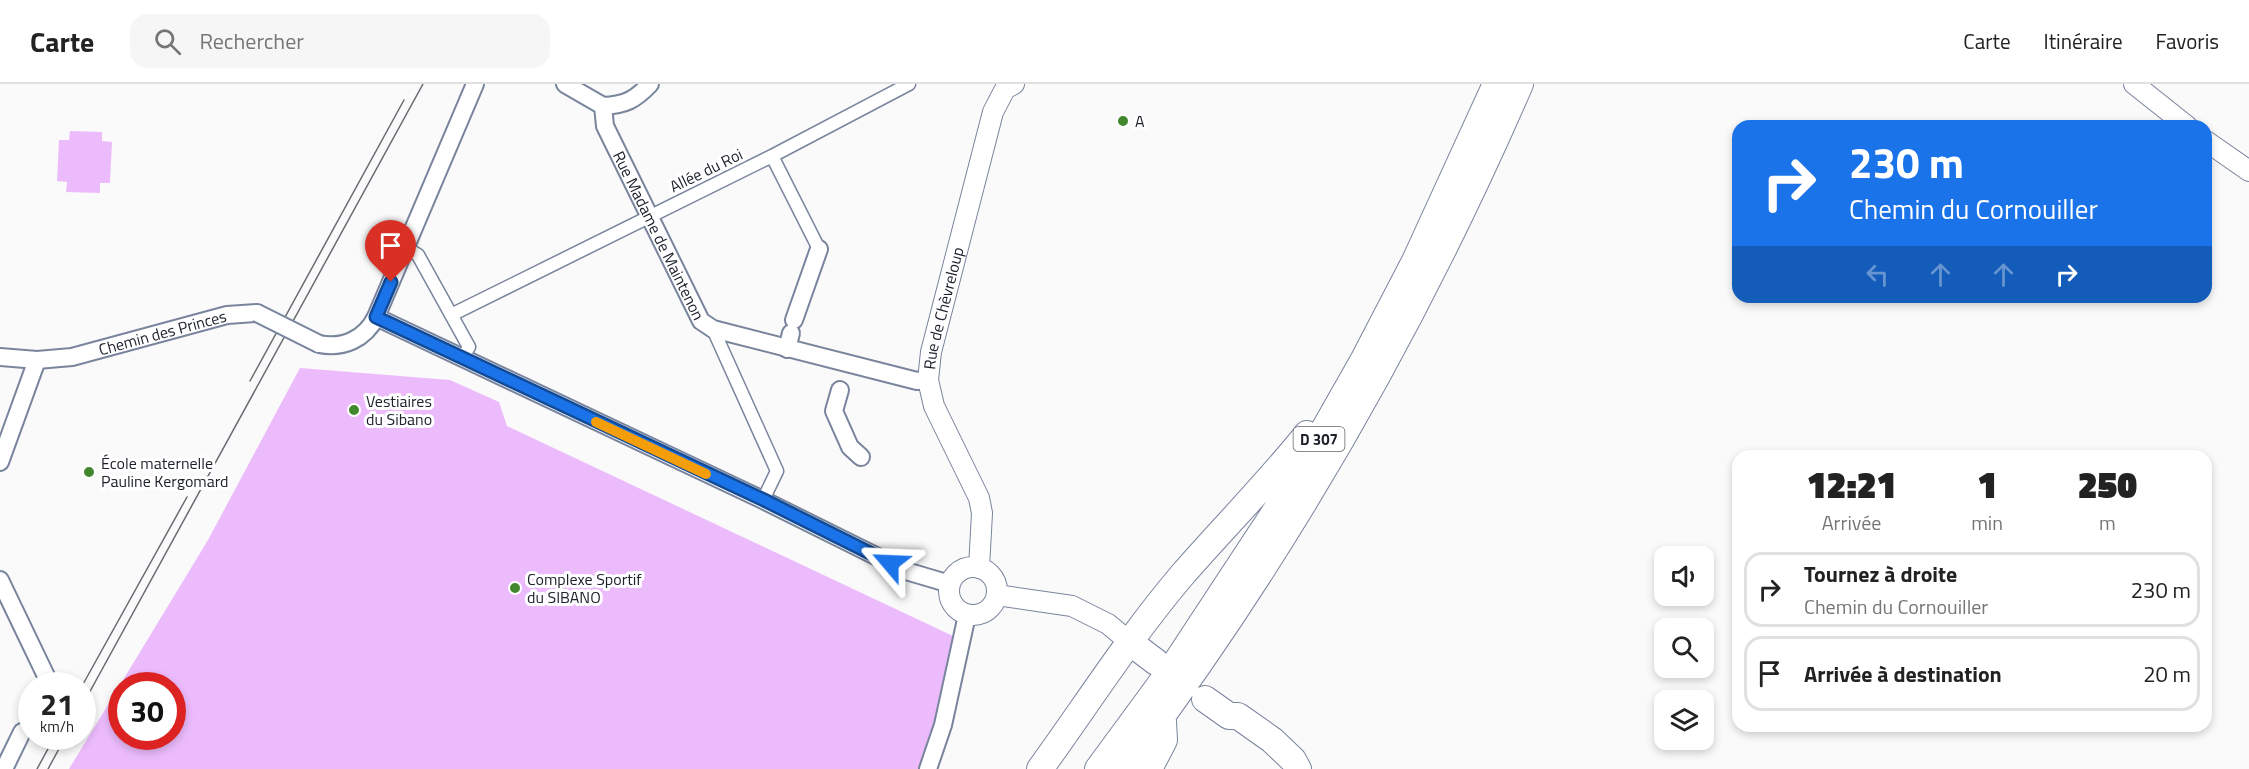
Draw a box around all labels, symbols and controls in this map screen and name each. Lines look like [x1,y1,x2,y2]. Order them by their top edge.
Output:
search box [130,14,550,68]
text: Carte [30,20,94,63]
text: Rechercher [199,24,304,58]
icon: search [151,25,184,58]
text: Carte [1963,25,2011,57]
text: Itinéraire [2044,25,2123,57]
text: Favoris [2156,25,2219,57]
place label: A [1135,109,1145,133]
marker: A [1116,114,1130,128]
text: 230 m [1849,130,1964,194]
street label: Allée du Roi [665,142,747,198]
icon: right [1750,144,1828,222]
street label: Rue Madame de Maintenon [607,147,711,324]
text: Chemin du Cornouiller [1849,188,2098,229]
pin [365,220,416,282]
icon: arrive [374,229,407,262]
street label: Rue de Chèvreloup [917,244,970,371]
icon: left [1861,258,1894,291]
icon: ahead [1924,258,1957,291]
icon: ahead [1987,258,2020,291]
icon: right [2050,258,2083,291]
street label: Chemin des Princes [96,304,229,361]
place label: Vestiaires du Sibano [366,389,432,431]
marker: Vestiaires du Sibano [347,403,361,417]
road number: D 307 [1294,427,1344,451]
place label: École maternelle Pauline Kergomard [101,451,229,493]
text: 12:21 [1807,457,1896,512]
text: 1 [1977,457,1997,512]
text: 250 [2078,457,2137,512]
marker: École maternelle Pauline Kergomard [82,465,96,479]
text: Arrivée [1822,507,1881,538]
text: min [1971,507,2003,538]
text: m [2099,507,2116,538]
position arrow [858,531,922,595]
map controls [1654,546,1714,750]
button: sound [1654,546,1714,606]
text: Tournez à droite [1804,557,1957,591]
place label: Complexe Sportif du SIBANO [527,567,642,609]
icon: right [1753,573,1786,606]
text: 230 m [2131,573,2191,607]
marker: Complexe Sportif du SIBANO [508,581,522,595]
text: Chemin du Cornouiller [1804,591,1988,622]
button: search [1654,618,1714,678]
icon: arrive [1753,657,1786,690]
text: Arrivée à destination [1804,657,2002,691]
text: 20 m [2143,657,2191,691]
speed limit sign: 30 [108,672,186,750]
text: 21 [40,681,74,727]
button: layers [1654,690,1714,750]
text: km/h [40,715,74,738]

